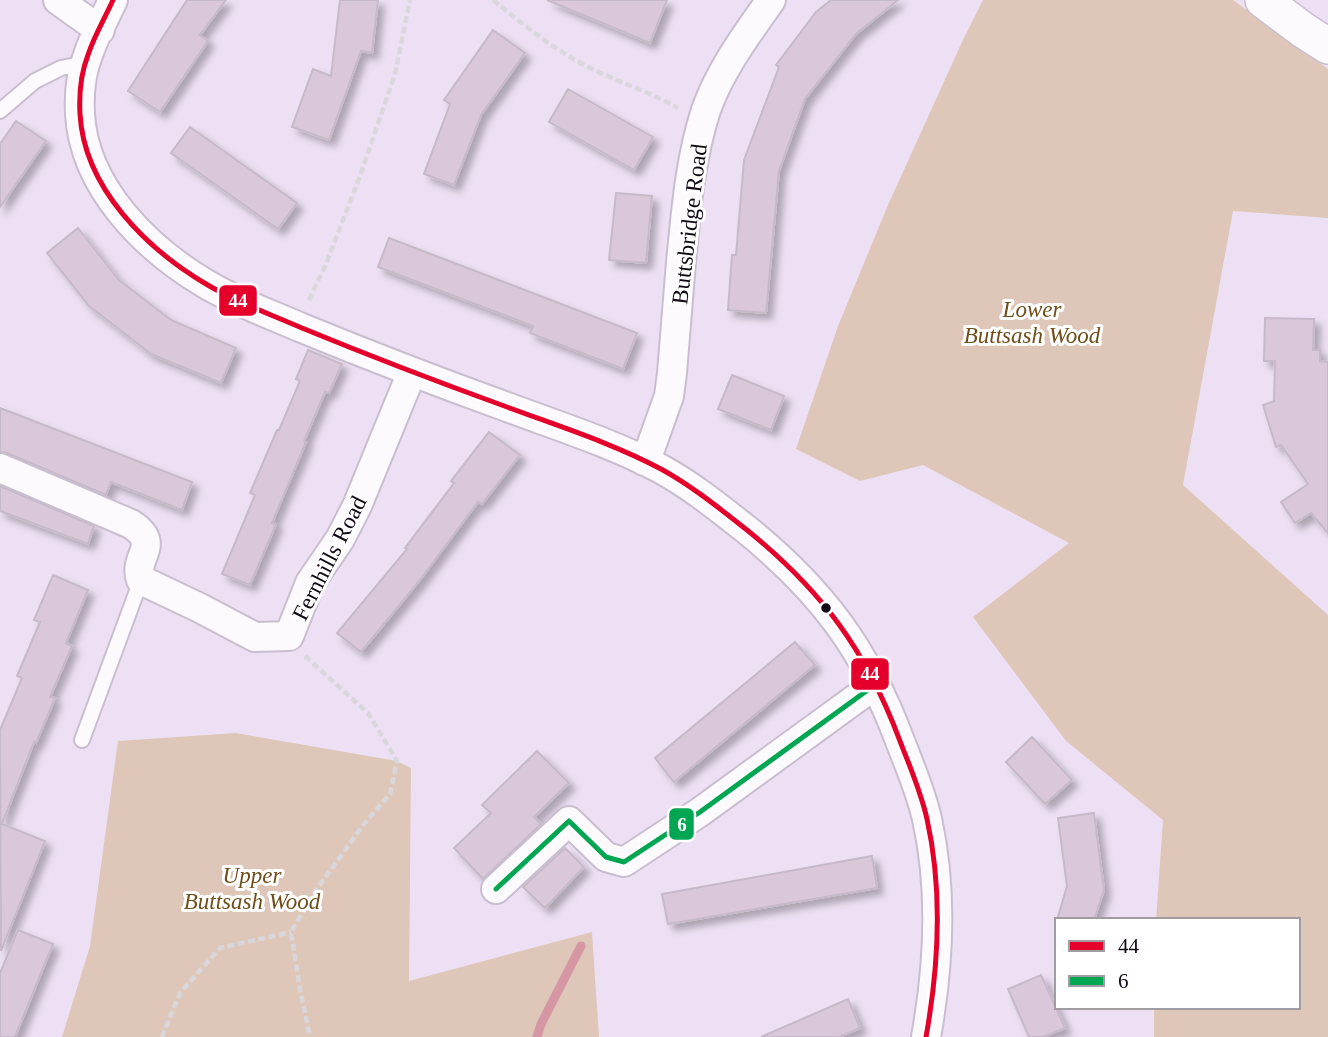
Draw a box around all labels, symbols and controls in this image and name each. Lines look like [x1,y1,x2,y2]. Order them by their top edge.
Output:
street label: Buttsbridge Road [667,142,712,306]
line badge: 44 [218,284,258,317]
text: 44 [229,290,248,311]
park label: Lower Buttsash Wood [964,297,1101,348]
street label: Fernhills Road [287,491,372,625]
unlabelled marker [819,601,833,615]
line badge: 44 [850,657,890,691]
text: 44 [861,663,880,684]
line badge: 6 [668,807,695,841]
text: 6 [677,814,687,835]
park label: Upper Buttsash Wood [184,863,321,914]
legend [1055,918,1300,1009]
text: 44 [1118,934,1140,958]
text: 6 [1118,969,1129,993]

